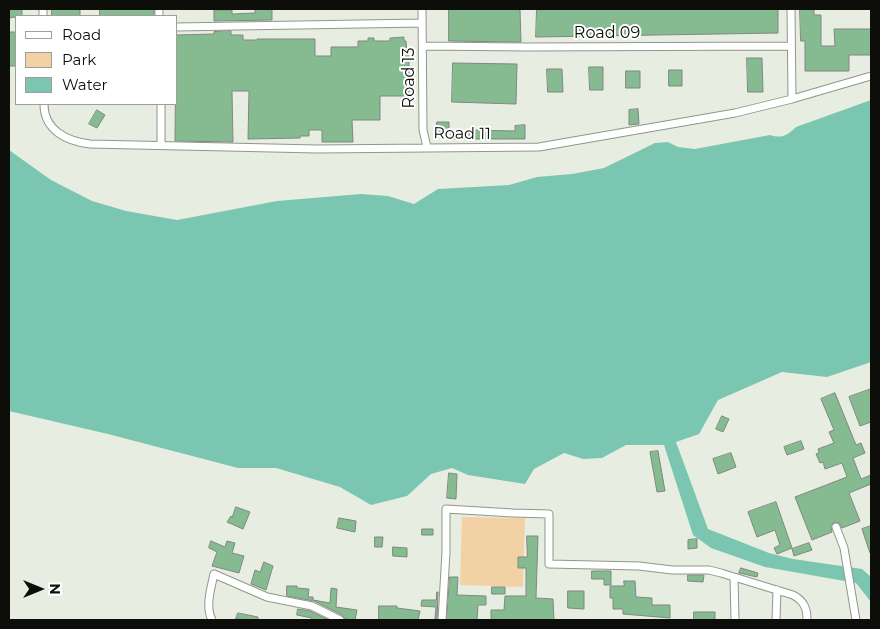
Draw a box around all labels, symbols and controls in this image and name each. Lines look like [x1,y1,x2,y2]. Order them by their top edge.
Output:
legend [15,15,178,105]
street label: Road 09 [574,23,640,43]
text: Road [62,25,101,44]
street label: Road 13 [399,48,419,108]
text: Park [62,50,96,69]
text: Water [62,75,108,94]
street label: Road 11 [433,124,491,144]
north arrow [15,564,65,614]
text: N [46,583,64,595]

